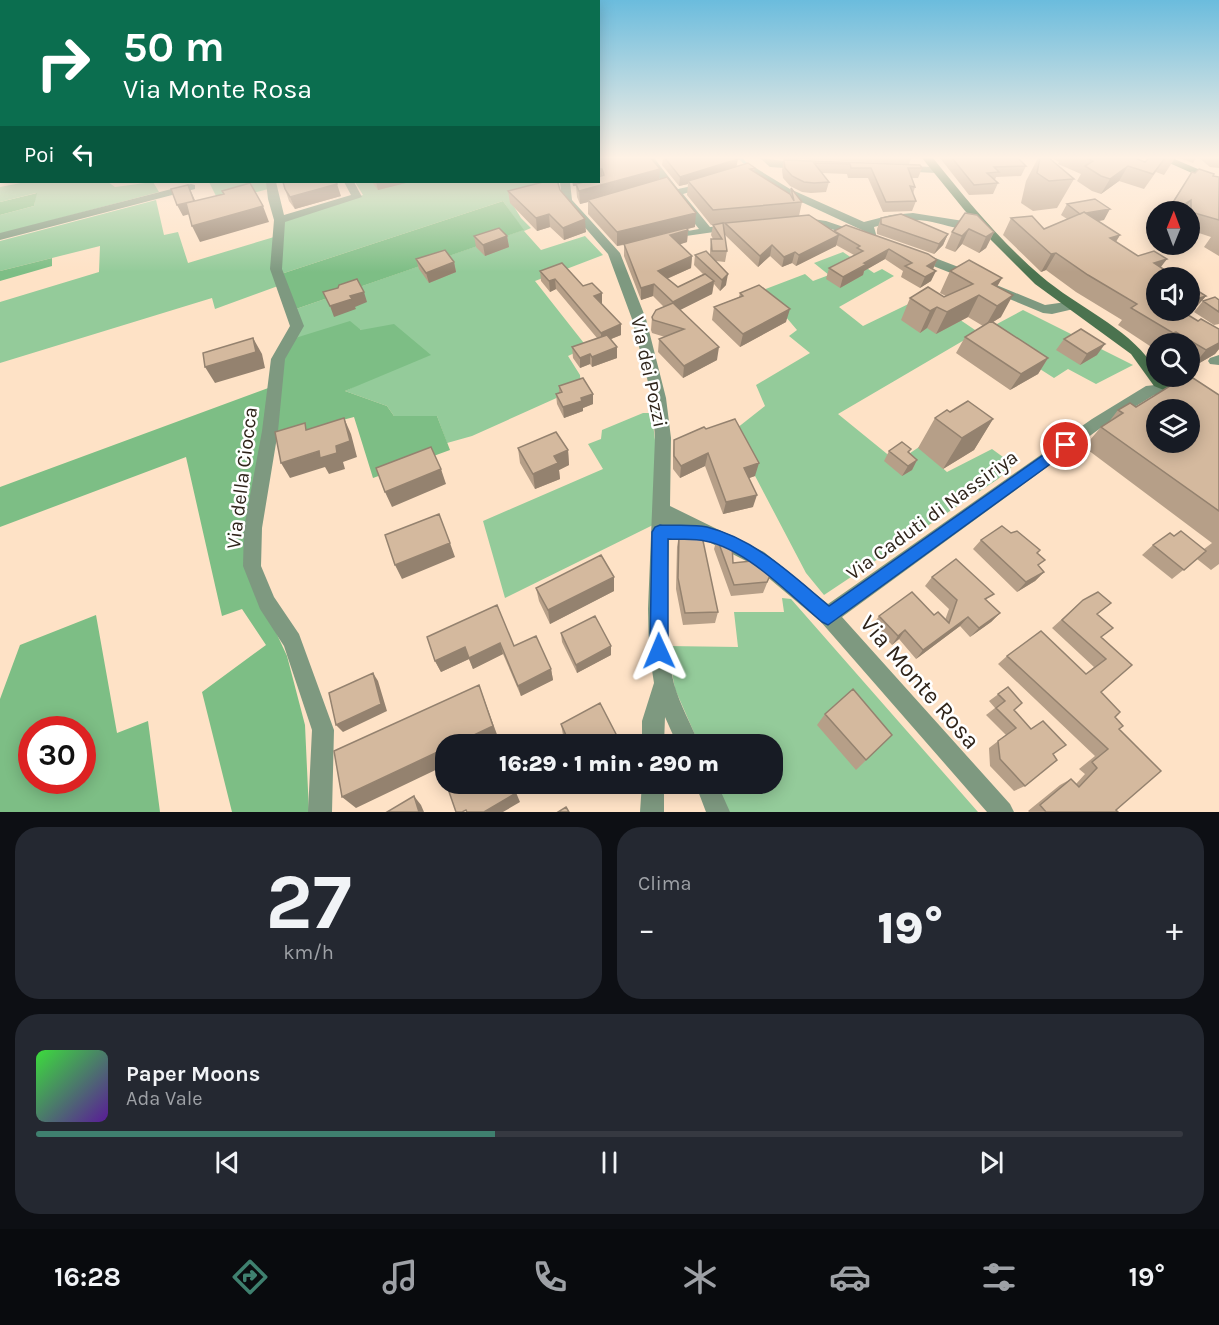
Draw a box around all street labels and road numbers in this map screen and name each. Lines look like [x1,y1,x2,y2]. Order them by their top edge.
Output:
street label: Via dei Pozzi [626,314,672,430]
street label: Via della Ciocca [222,406,262,550]
street label: Via Caduti di Nassiriya [842,445,1022,585]
street label: Via Monte Rosa [854,609,986,755]

